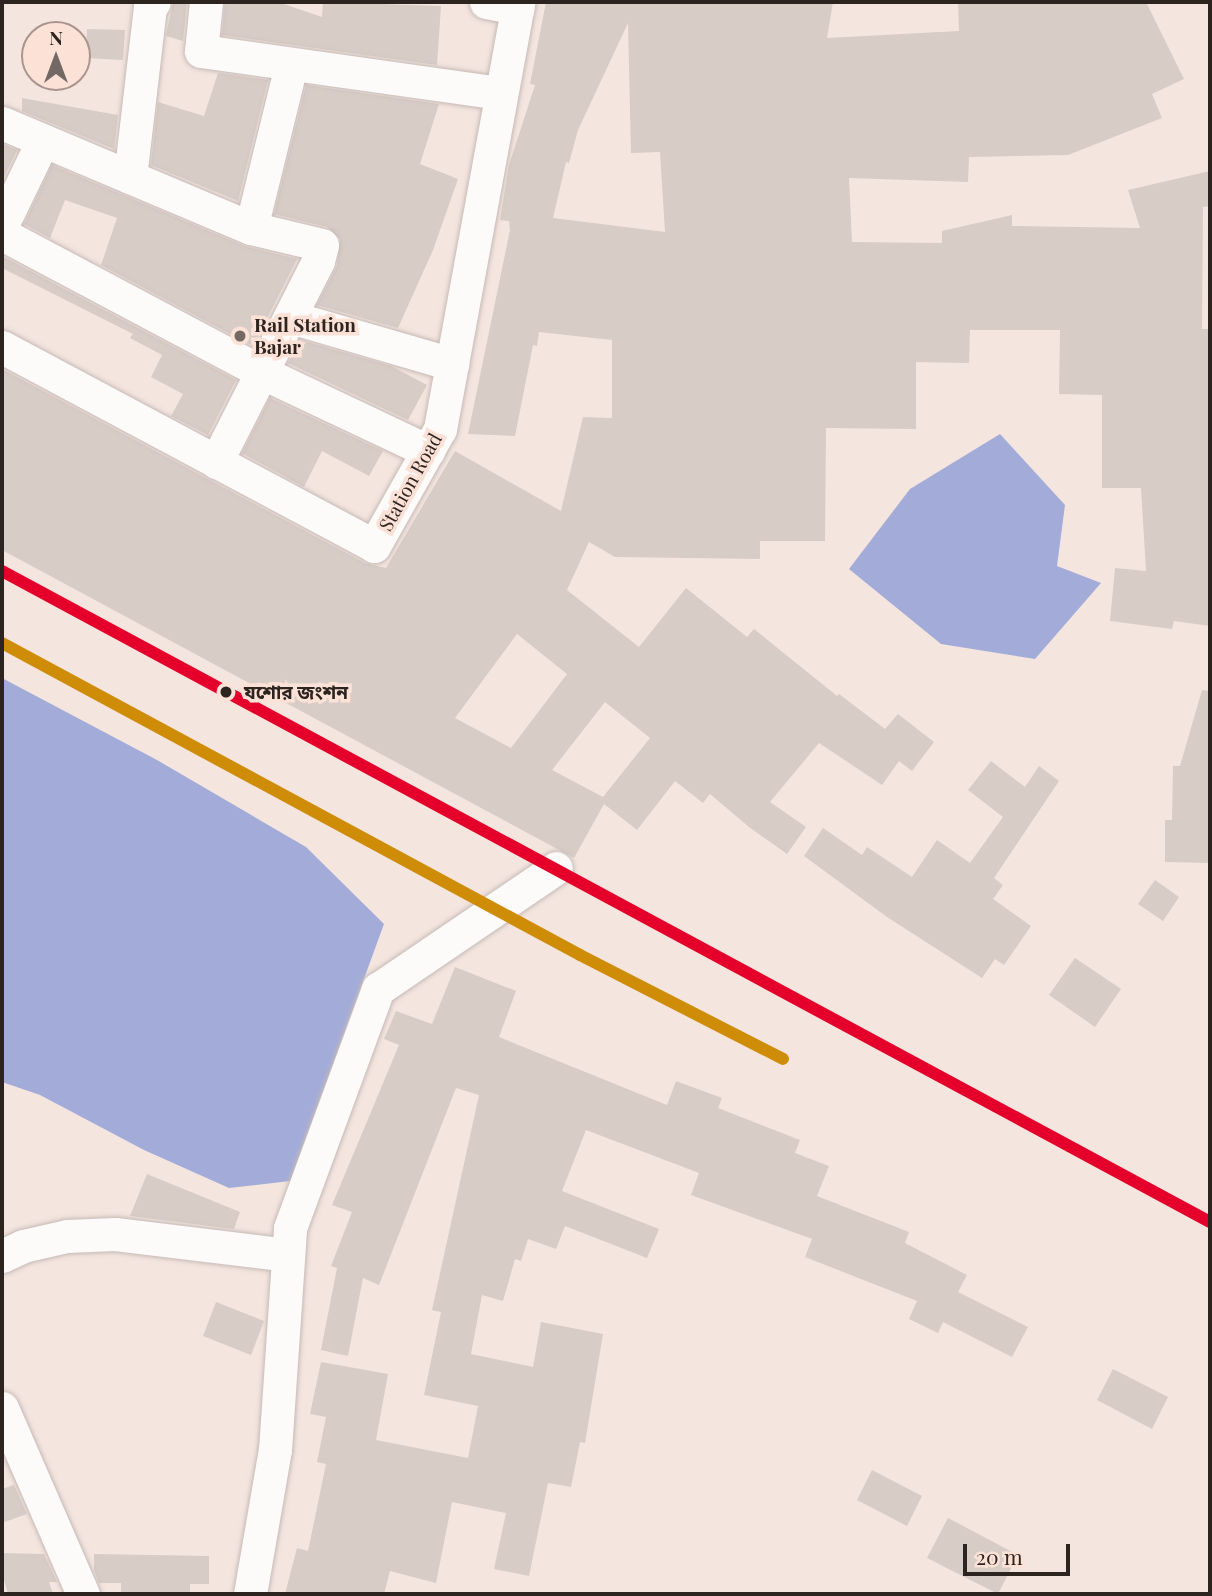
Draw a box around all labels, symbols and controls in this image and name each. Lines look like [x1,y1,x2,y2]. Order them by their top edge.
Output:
north arrow [21,21,91,91]
text: N [49,24,63,50]
place label: Rail Station Bajar [254,314,356,358]
marker: Rail Station Bajar [232,328,248,344]
street label: Station Road [374,429,446,535]
marker: যশোর জংশন [214,680,238,704]
place label: যশোর জংশন [244,681,348,703]
scale bar [967,1530,1074,1574]
text: 20 m [976,1542,1023,1570]

